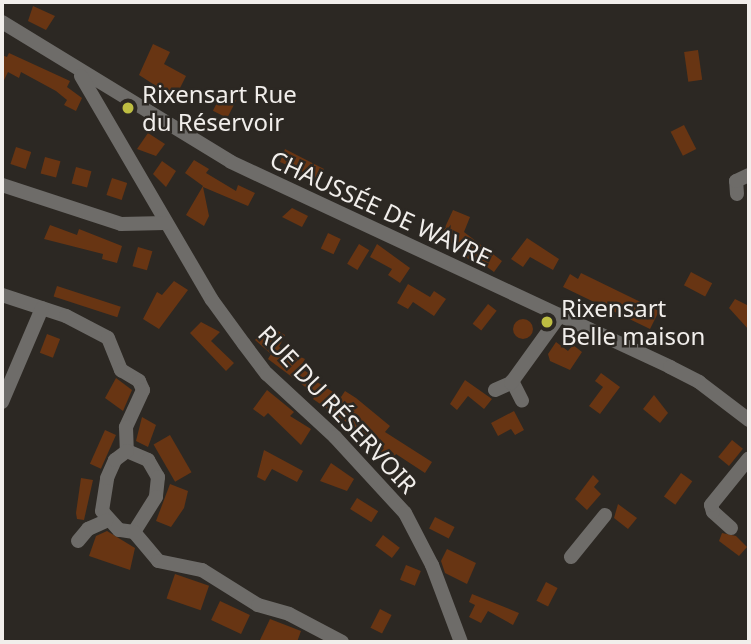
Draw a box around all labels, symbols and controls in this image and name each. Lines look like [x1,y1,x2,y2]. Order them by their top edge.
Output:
place label: Rixensart Rue du Réservoir [142,80,297,136]
marker: Rixensart Rue du Réservoir [120,100,136,116]
street label: CHAUSSÉE DE WAVRE [266,144,496,272]
place label: Rixensart Belle maison [561,294,705,350]
marker: Rixensart Belle maison [539,314,555,330]
street label: RUE DU RÉSERVOIR [253,319,423,499]

